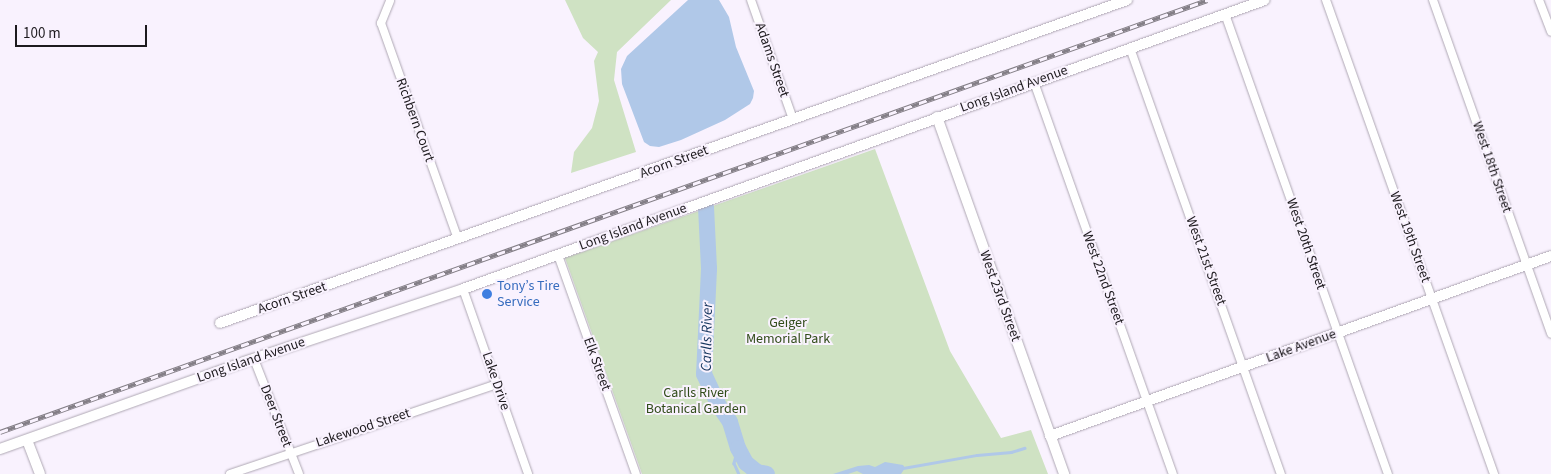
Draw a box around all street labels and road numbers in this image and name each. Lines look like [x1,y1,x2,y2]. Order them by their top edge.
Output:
street label: Adams Street [751,20,793,100]
street label: Long Island Avenue [958,62,1070,116]
street label: Richbern Court [392,76,438,164]
street label: West 18th Street [1469,119,1515,215]
street label: Acorn Street [637,142,711,182]
street label: West 19th Street [1386,189,1434,285]
street label: West 20th Street [1283,196,1329,292]
street label: Long Island Avenue [577,200,689,254]
street label: West 21st Street [1182,214,1230,308]
street label: West 22nd Street [1078,229,1128,327]
street label: West 23rd Street [976,248,1024,344]
street label: Acorn Street [255,278,329,318]
street label: Lake Avenue [1264,326,1338,366]
street label: Long Island Avenue [195,334,307,386]
street label: Elk Street [580,335,614,393]
street label: Lake Drive [478,350,514,412]
street label: Deer Street [256,383,296,449]
street label: Lakewood Street [314,405,412,451]

